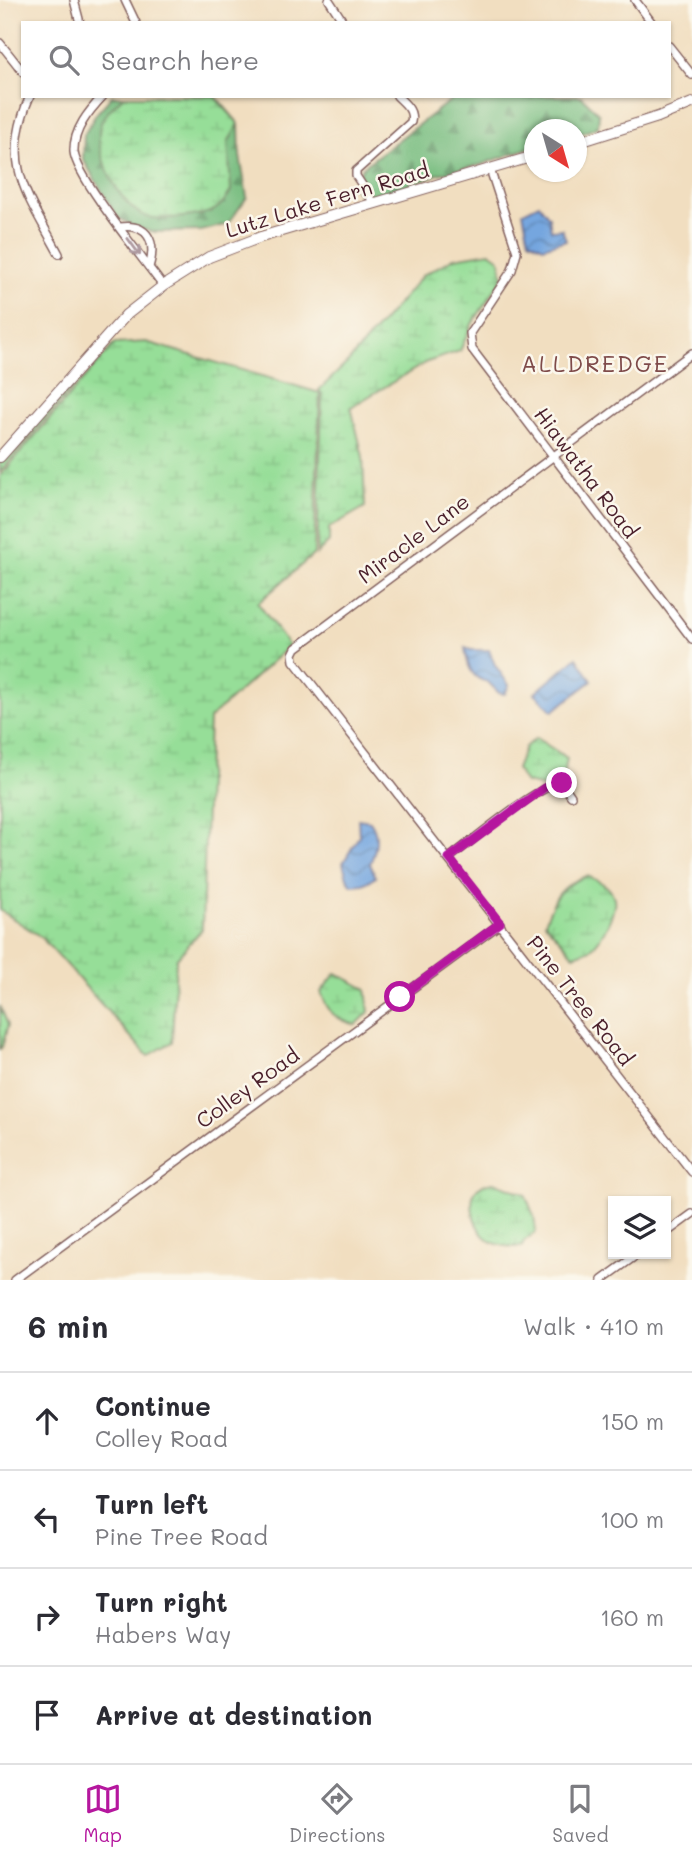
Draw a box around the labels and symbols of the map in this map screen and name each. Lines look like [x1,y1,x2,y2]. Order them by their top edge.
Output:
north arrow [524,119,587,182]
street label: Lutz Lake Fern Road [222,155,432,243]
one-way arrow [127,237,142,256]
district label: ALLDREDGE [521,348,669,378]
street label: Hiawatha Road [529,401,645,543]
street label: Miracle Lane [352,487,474,589]
route end [546,767,577,798]
street label: Pine Tree Road [522,929,640,1071]
route start [384,981,415,1012]
street label: Colley Road [190,1041,304,1133]

